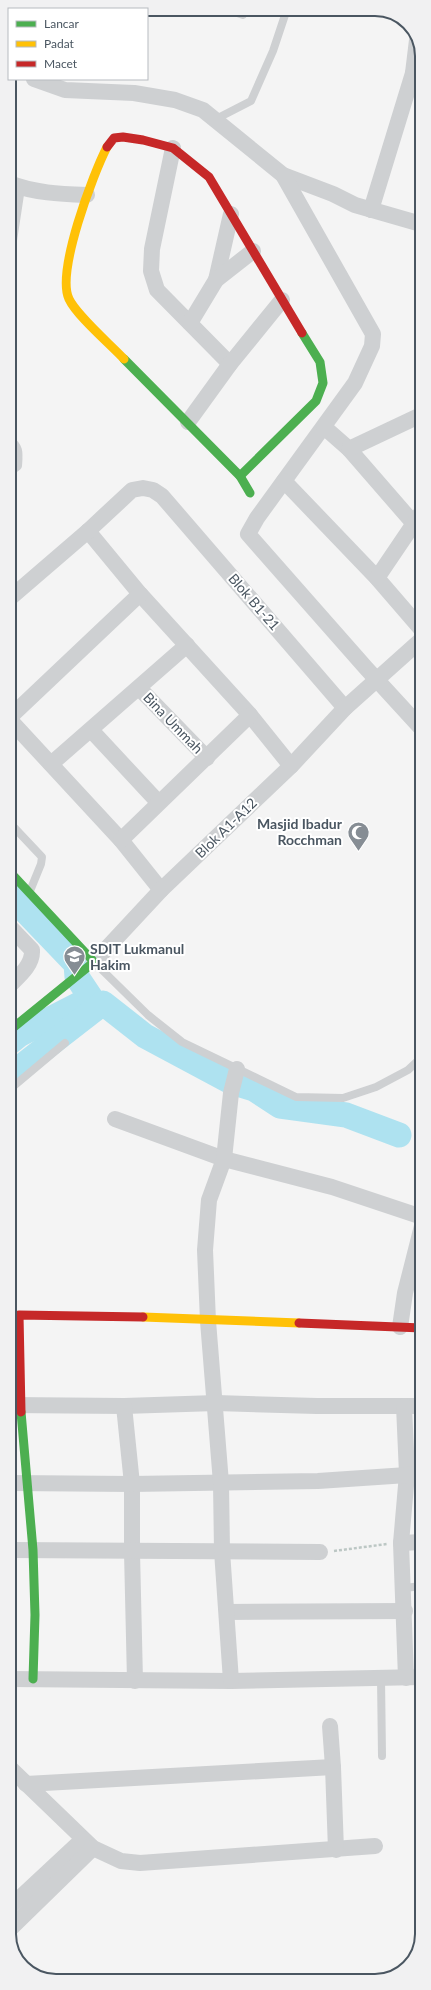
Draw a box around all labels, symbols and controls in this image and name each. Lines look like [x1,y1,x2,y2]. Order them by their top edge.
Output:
legend [8,8,148,80]
text: Lancar [44,16,80,31]
text: Padat [44,36,75,51]
text: Macet [44,56,78,71]
street label: Blok B1-21 [225,570,284,633]
street label: Bina Ummah [140,689,207,757]
street label: Blok A1-A12 [191,794,260,861]
place label: Masjid Ibadur Rocchman [257,815,343,848]
mosque icon: Masjid Ibadur Rocchman [345,819,371,852]
place label: SDIT Lukmanul Hakim [90,940,184,973]
school or university icon: SDIT Lukmanul Hakim [62,944,88,977]

